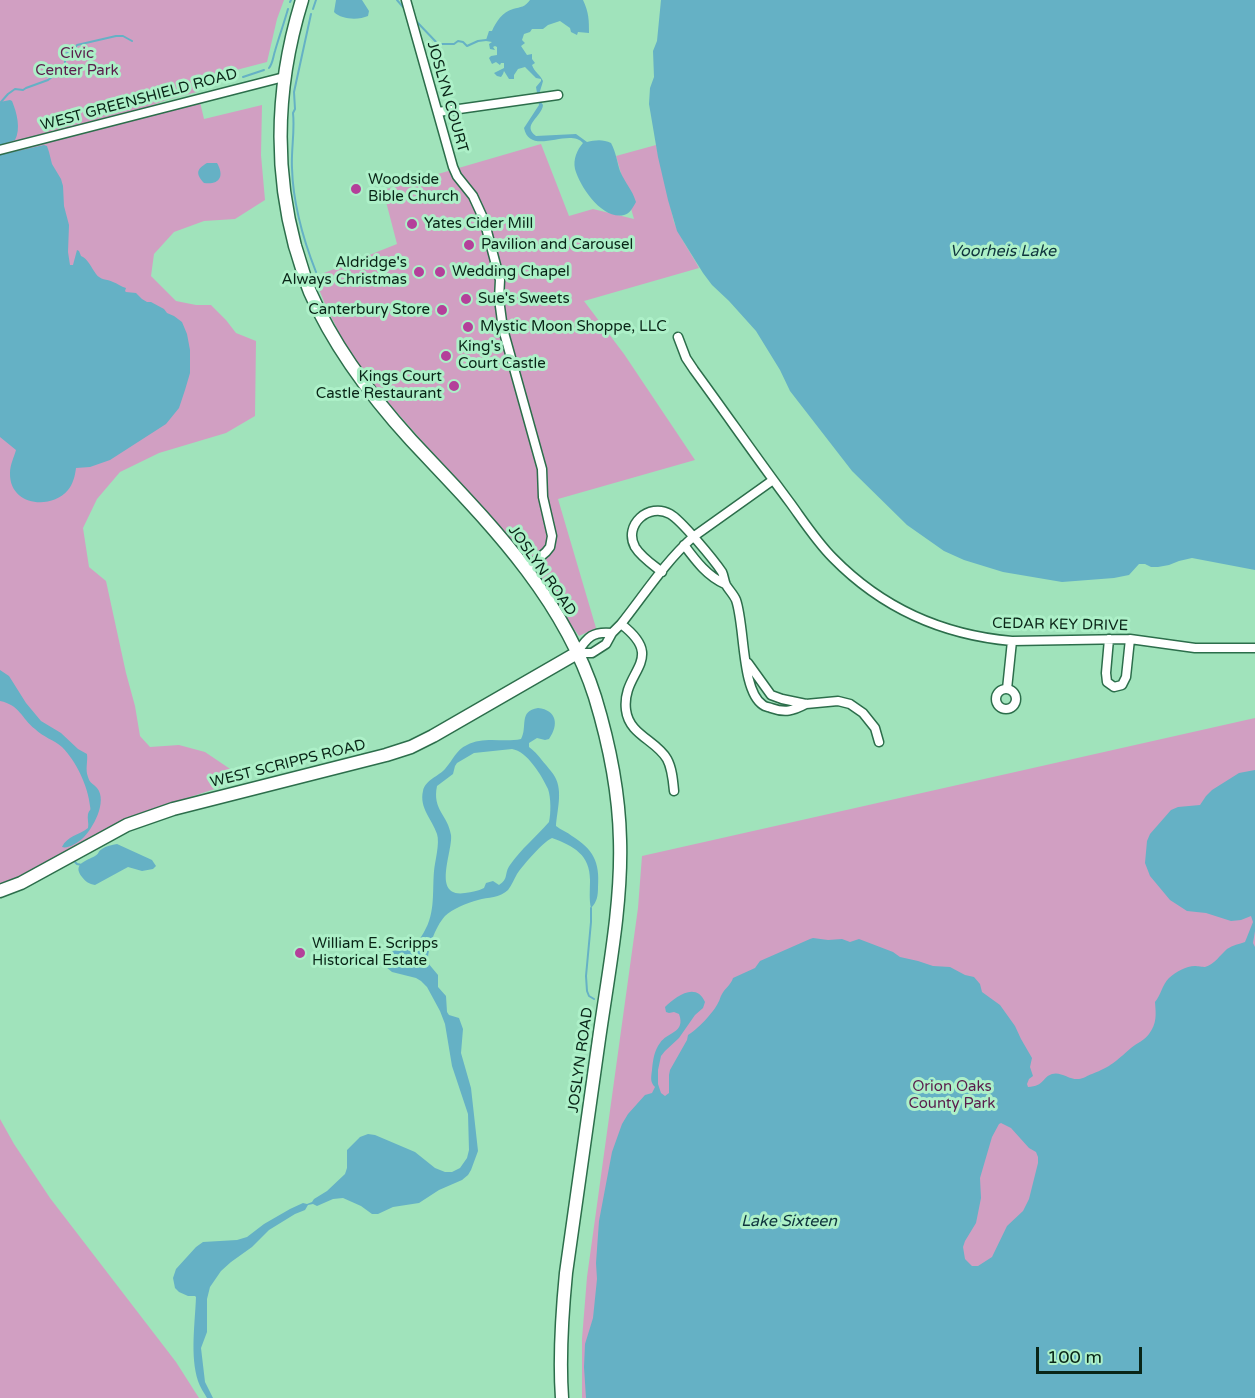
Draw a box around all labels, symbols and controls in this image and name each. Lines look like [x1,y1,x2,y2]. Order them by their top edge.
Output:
street label: JOSLYN COURT [423,39,471,155]
park label: Civic Center Park [35,45,119,80]
street label: WEST GREENSHIELD ROAD [39,65,239,135]
place label: Woodside Bible Church [368,171,459,206]
marker: Woodside Bible Church [349,182,363,196]
place label: Yates Cider Mill [424,215,533,233]
marker: Yates Cider Mill [405,217,419,231]
place label: Pavilion and Carousel [481,236,633,254]
marker: Pavilion and Carousel [462,238,476,252]
water label: Voorheis Lake [950,242,1056,262]
place label: Aldridge's Always Christmas [282,254,407,289]
place label: Wedding Chapel [452,263,570,281]
marker: Aldridge's Always Christmas [412,265,426,279]
marker: Wedding Chapel [433,265,447,279]
place label: Sue's Sweets [478,290,570,308]
marker: Sue's Sweets [459,292,473,306]
place label: Canterbury Store [308,301,430,319]
marker: Canterbury Store [435,303,449,317]
place label: Mystic Moon Shoppe, LLC [480,318,667,336]
marker: Mystic Moon Shoppe, LLC [461,320,475,334]
place label: King's Court Castle [458,338,546,373]
marker: King's Court Castle [439,349,453,363]
place label: Kings Court Castle Restaurant [316,368,442,403]
marker: Kings Court Castle Restaurant [447,379,461,393]
street label: JOSLYN ROAD [504,522,580,620]
street label: CEDAR KEY DRIVE [992,615,1128,635]
street label: WEST SCRIPPS ROAD [208,736,368,792]
place label: William E. Scripps Historical Estate [312,935,438,970]
marker: William E. Scripps Historical Estate [293,946,307,960]
street label: JOSLYN ROAD [565,1006,597,1114]
park label: Orion Oaks County Park [908,1078,996,1113]
water label: Lake Sixteen [741,1212,837,1232]
scale bar [1039,1335,1146,1373]
text: 100 m [1047,1346,1102,1368]

